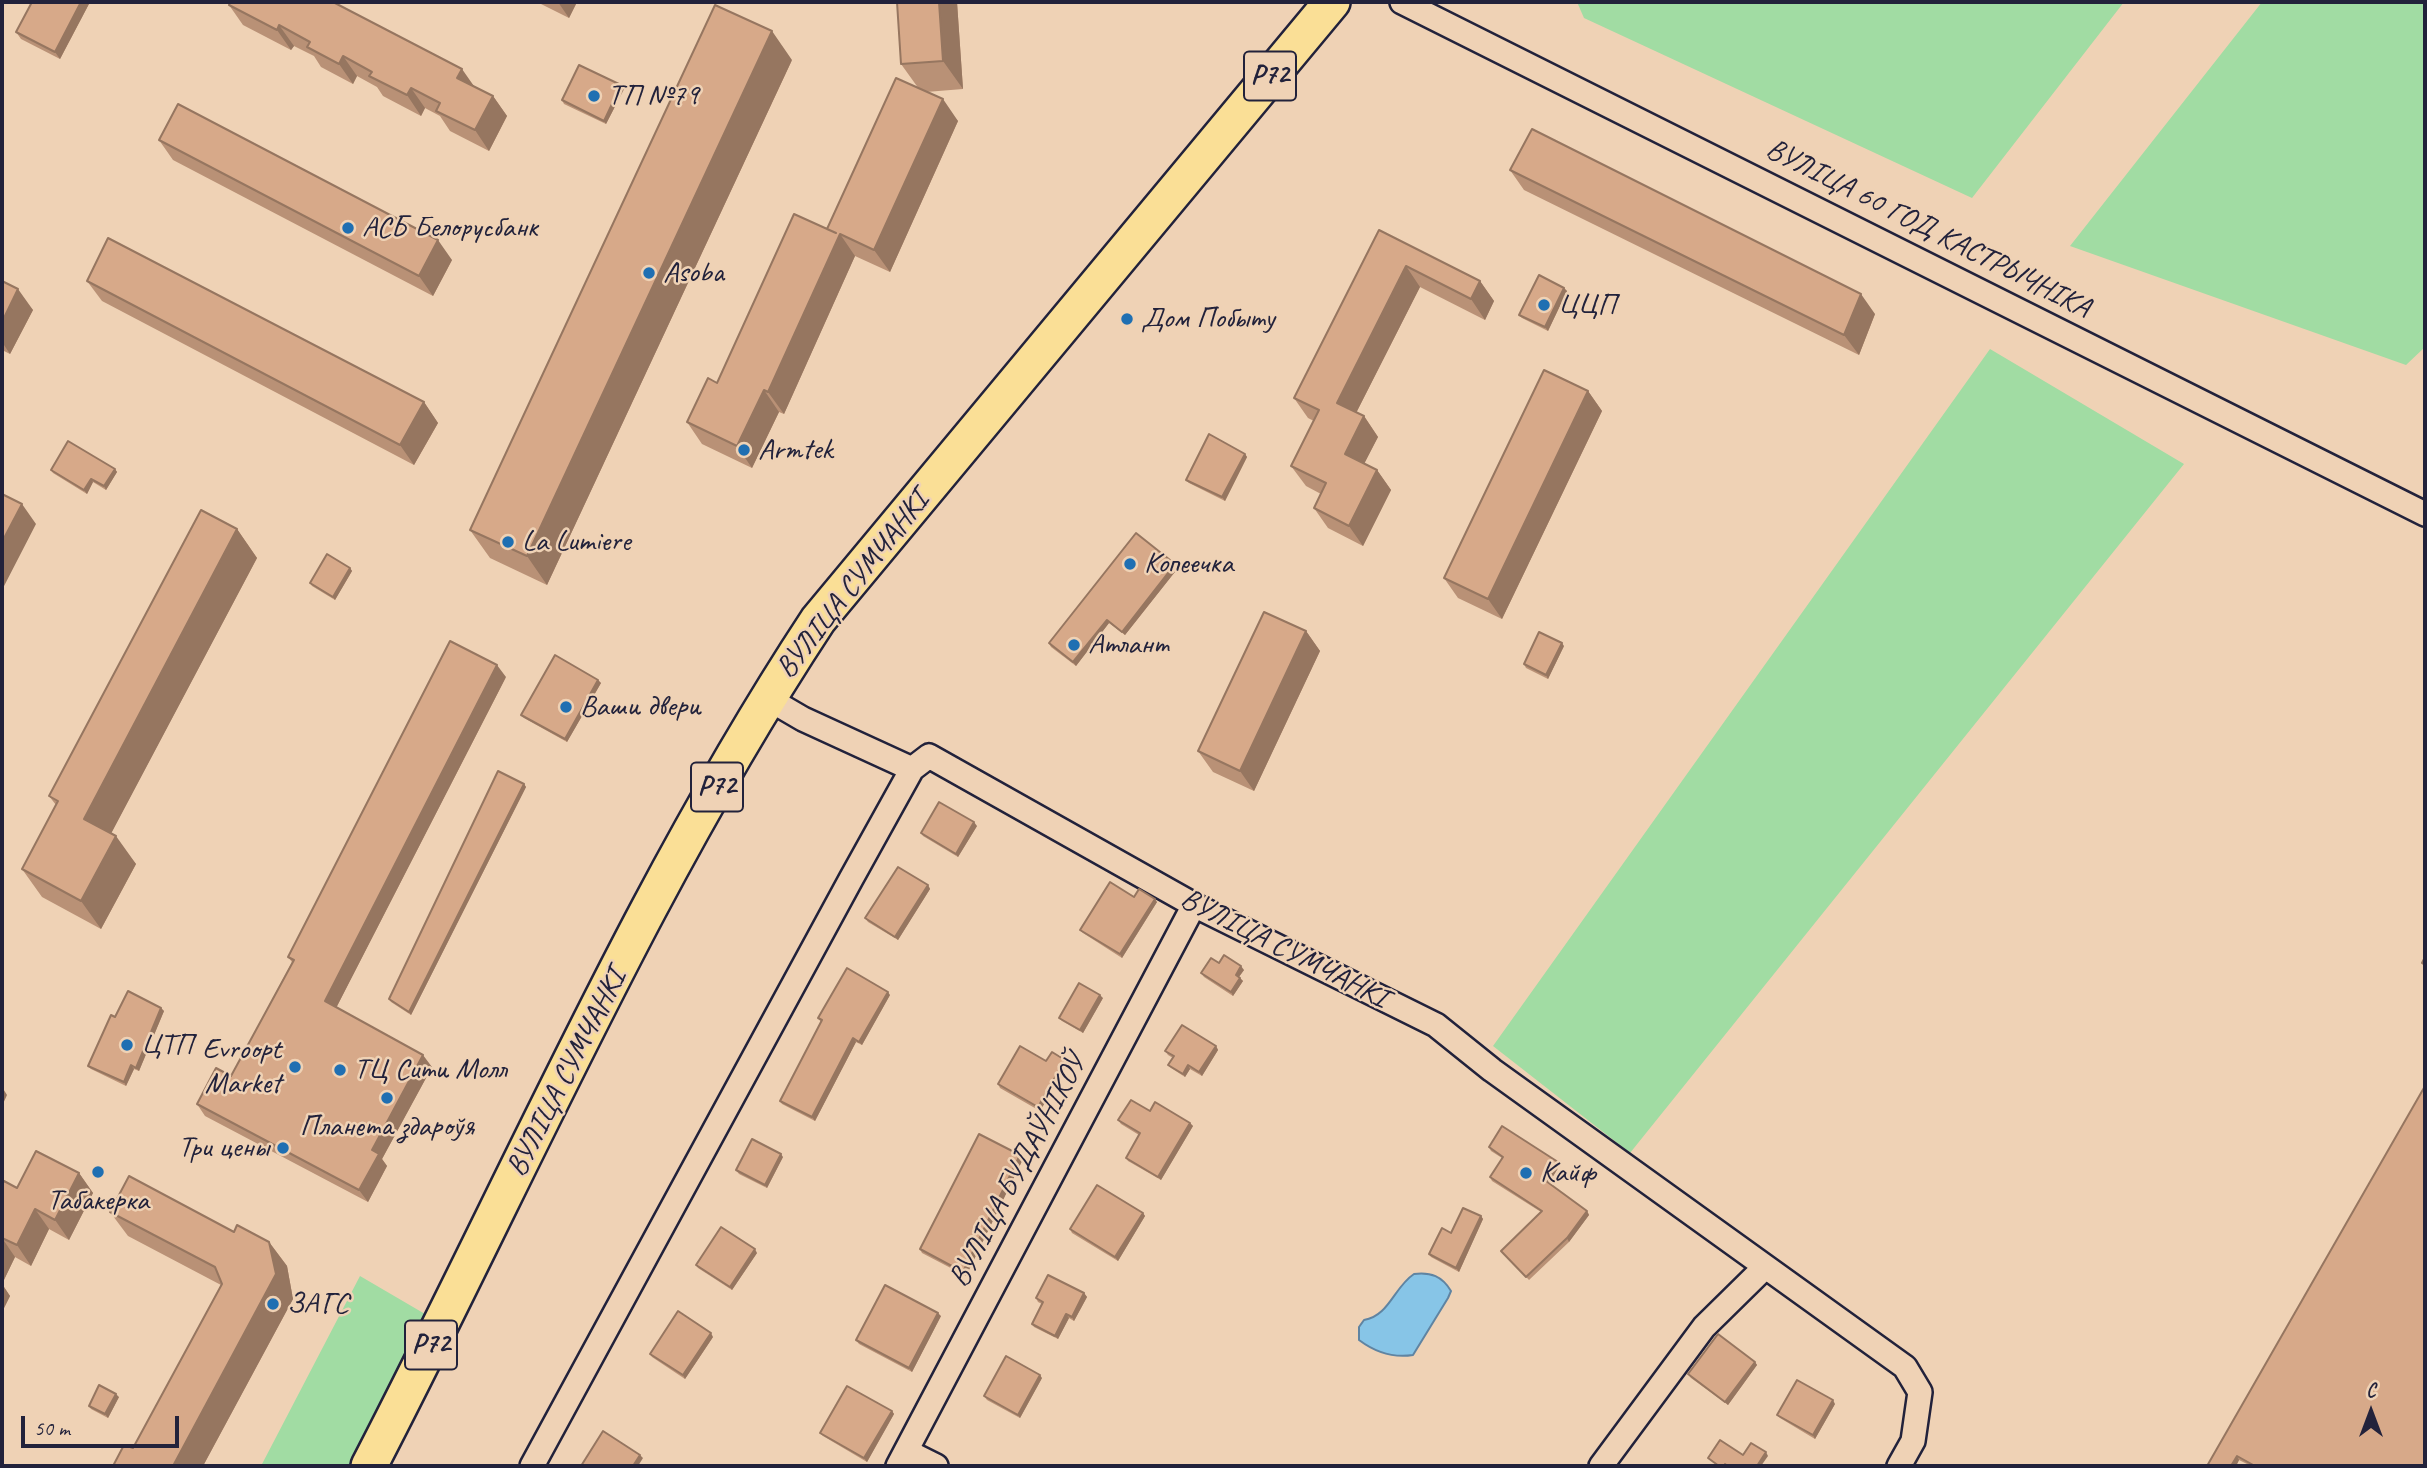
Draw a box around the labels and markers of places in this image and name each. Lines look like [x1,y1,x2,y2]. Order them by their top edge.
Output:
place label: ТП №79 [608,78,699,114]
marker: ТП №79 [586,88,602,104]
place label: АСБ Белорусбанк [362,210,538,246]
marker: АСБ Белорусбанк [340,220,356,236]
place label: Asoba [663,255,724,291]
marker: Asoba [641,265,657,281]
place label: ЦЦП [1558,287,1615,323]
marker: ЦЦП [1536,297,1552,313]
place label: Дом Побыту [1141,301,1275,337]
marker: Дом Побыту [1119,311,1135,327]
place label: Armtek [758,432,833,468]
marker: Armtek [736,442,752,458]
place label: La Lumiere [522,524,631,560]
marker: La Lumiere [500,534,516,550]
place label: Копеечка [1144,546,1233,582]
marker: Копеечка [1122,556,1138,572]
place label: Атлант [1088,627,1168,663]
marker: Атлант [1066,637,1082,653]
place label: Ваши двери [580,689,700,725]
marker: Ваши двери [558,699,574,715]
place label: ЦТП [141,1027,192,1063]
place label: Evroopt Market [202,1032,281,1102]
marker: ЦТП [119,1037,135,1053]
place label: ТЦ Сити Молл [354,1052,506,1088]
marker: Evroopt Market [287,1059,303,1075]
marker: ТЦ Сити Молл [332,1062,348,1078]
marker: Планета здароўя [379,1090,395,1106]
place label: Планета здароўя [300,1109,474,1145]
place label: Три цены [178,1130,269,1166]
marker: Три цены [275,1140,291,1156]
place label: Кайф [1540,1155,1596,1191]
marker: Табакерка [90,1164,106,1180]
marker: Кайф [1518,1165,1534,1181]
place label: Табакерка [47,1183,149,1219]
place label: ЗАГС [287,1286,348,1322]
marker: ЗАГС [265,1296,281,1312]

